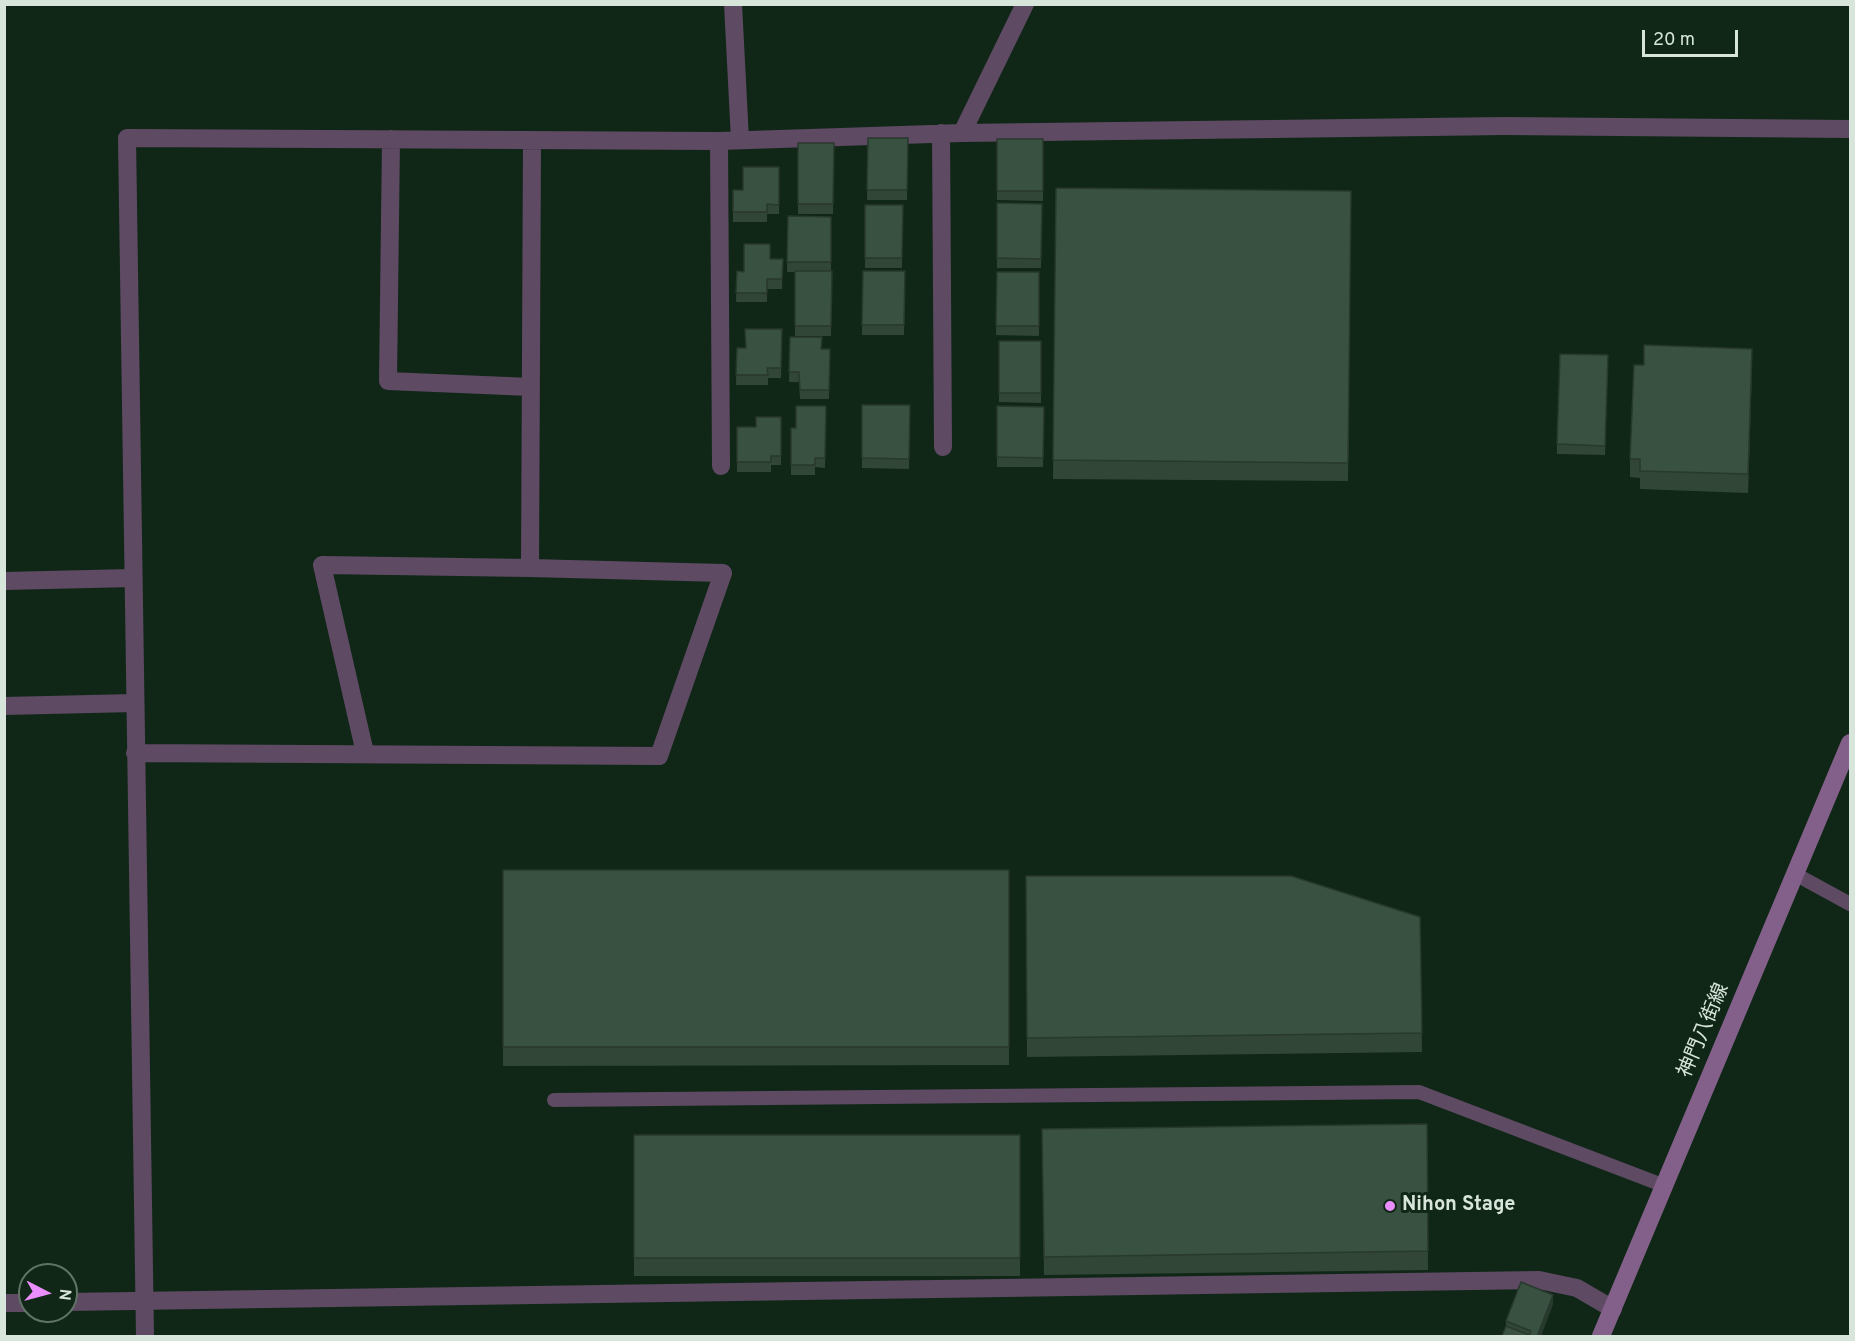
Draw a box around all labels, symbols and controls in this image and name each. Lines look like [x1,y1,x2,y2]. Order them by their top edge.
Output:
scale bar [1645,18,1741,56]
text: 20 m [1653,29,1695,52]
street label: 神門八街線 [1674,980,1736,1082]
place label: Nihon Stage [1402,1194,1515,1218]
marker: Nihon Stage [1383,1199,1397,1213]
north arrow [18,1263,78,1323]
text: N [53,1288,74,1301]

